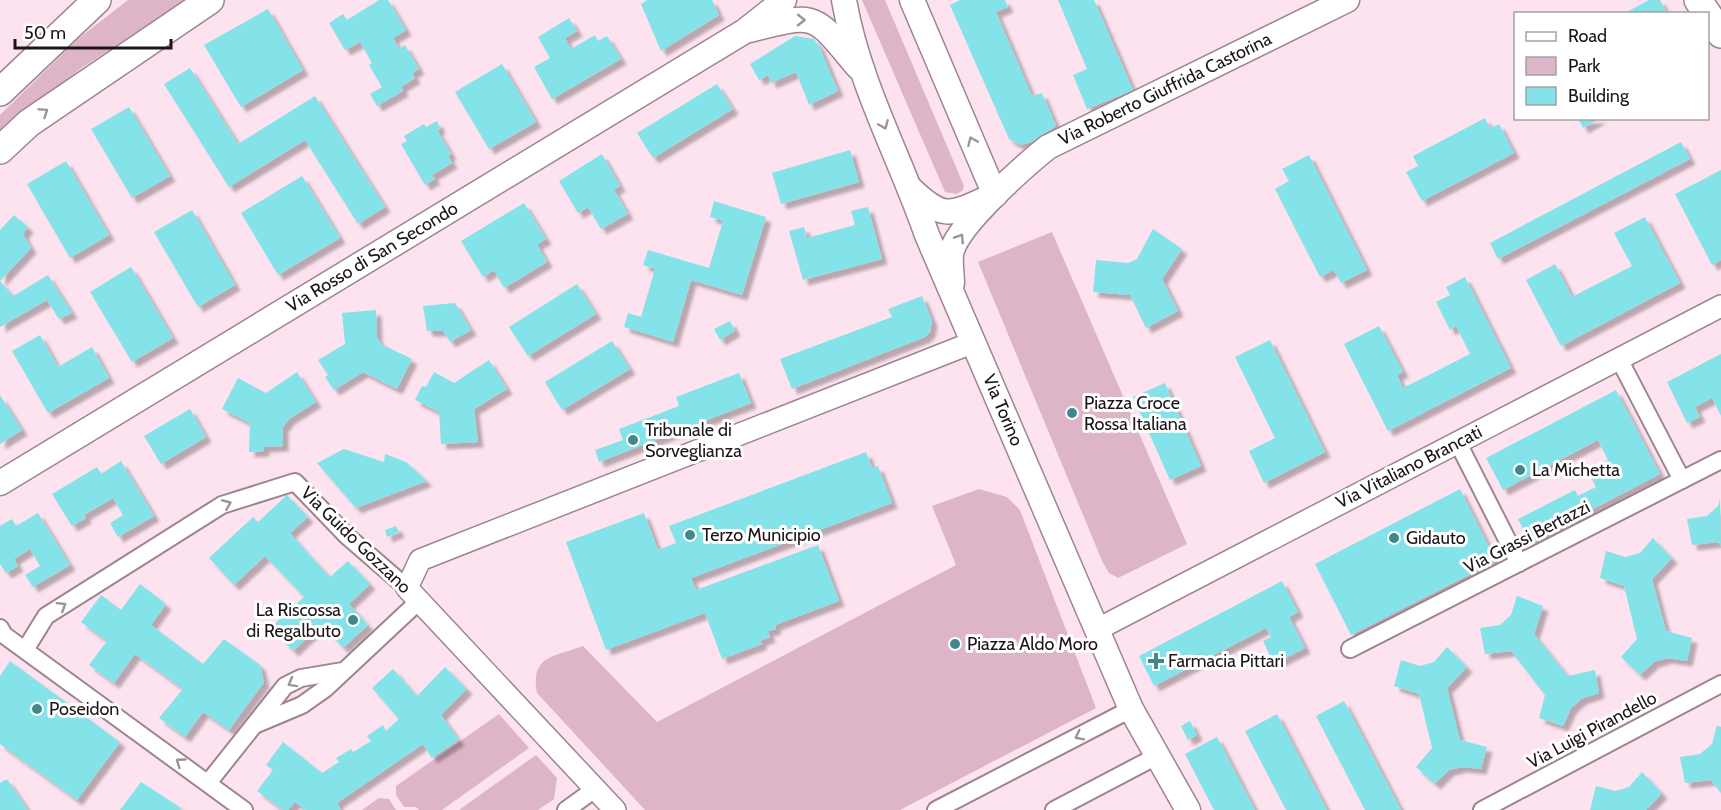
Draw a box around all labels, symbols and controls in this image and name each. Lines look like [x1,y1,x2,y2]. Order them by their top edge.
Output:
scale bar [15,12,171,50]
legend [1514,12,1709,120]
one-way arrow [797,14,806,26]
text: 50 m [24,22,66,44]
text: Road [1568,25,1607,47]
street label: Via Roberto Giuffrida Castorina [1055,28,1275,150]
text: Park [1568,55,1601,77]
text: Building [1568,85,1630,107]
one-way arrow [38,108,49,119]
one-way arrow [877,119,889,130]
one-way arrow [967,136,979,147]
street label: Via Rosso di San Secondo [282,197,462,317]
one-way arrow [953,234,964,245]
street label: Via Torino [978,371,1028,449]
place label: Piazza Croce Rossa Italiana [1084,392,1187,435]
marker: Piazza Croce Rossa Italiana [1065,406,1079,420]
place label: Tribunale di Sorveglianza [645,419,742,462]
street label: Via Vitaliano Brancati [1332,421,1486,513]
marker: Tribunale di Sorveglianza [626,433,640,447]
place label: La Michetta [1532,459,1620,481]
marker: La Michetta [1513,463,1527,477]
street label: Via Guido Gozzano [296,482,416,598]
street label: Via Grassi Bertazzi [1460,496,1594,578]
one-way arrow [221,499,232,511]
place label: Terzo Municipio [702,524,821,546]
place label: Gidauto [1406,527,1466,549]
marker: Terzo Municipio [683,528,697,542]
marker: Gidauto [1387,531,1401,545]
place label: La Riscossa di Regalbuto [246,599,341,642]
one-way arrow [56,602,66,614]
marker: La Riscossa di Regalbuto [346,613,360,627]
place label: Piazza Aldo Moro [967,633,1098,655]
marker: Piazza Aldo Moro [948,637,962,651]
place label: Farmacia Pittari [1168,650,1284,672]
marker: Farmacia Pittari [1149,654,1163,668]
one-way arrow [288,676,298,687]
street label: Via Luigi Pirandello [1524,687,1661,773]
place label: Poseidon [49,698,119,720]
marker: Poseidon [30,702,44,716]
one-way arrow [1074,729,1085,740]
one-way arrow [175,759,186,770]

